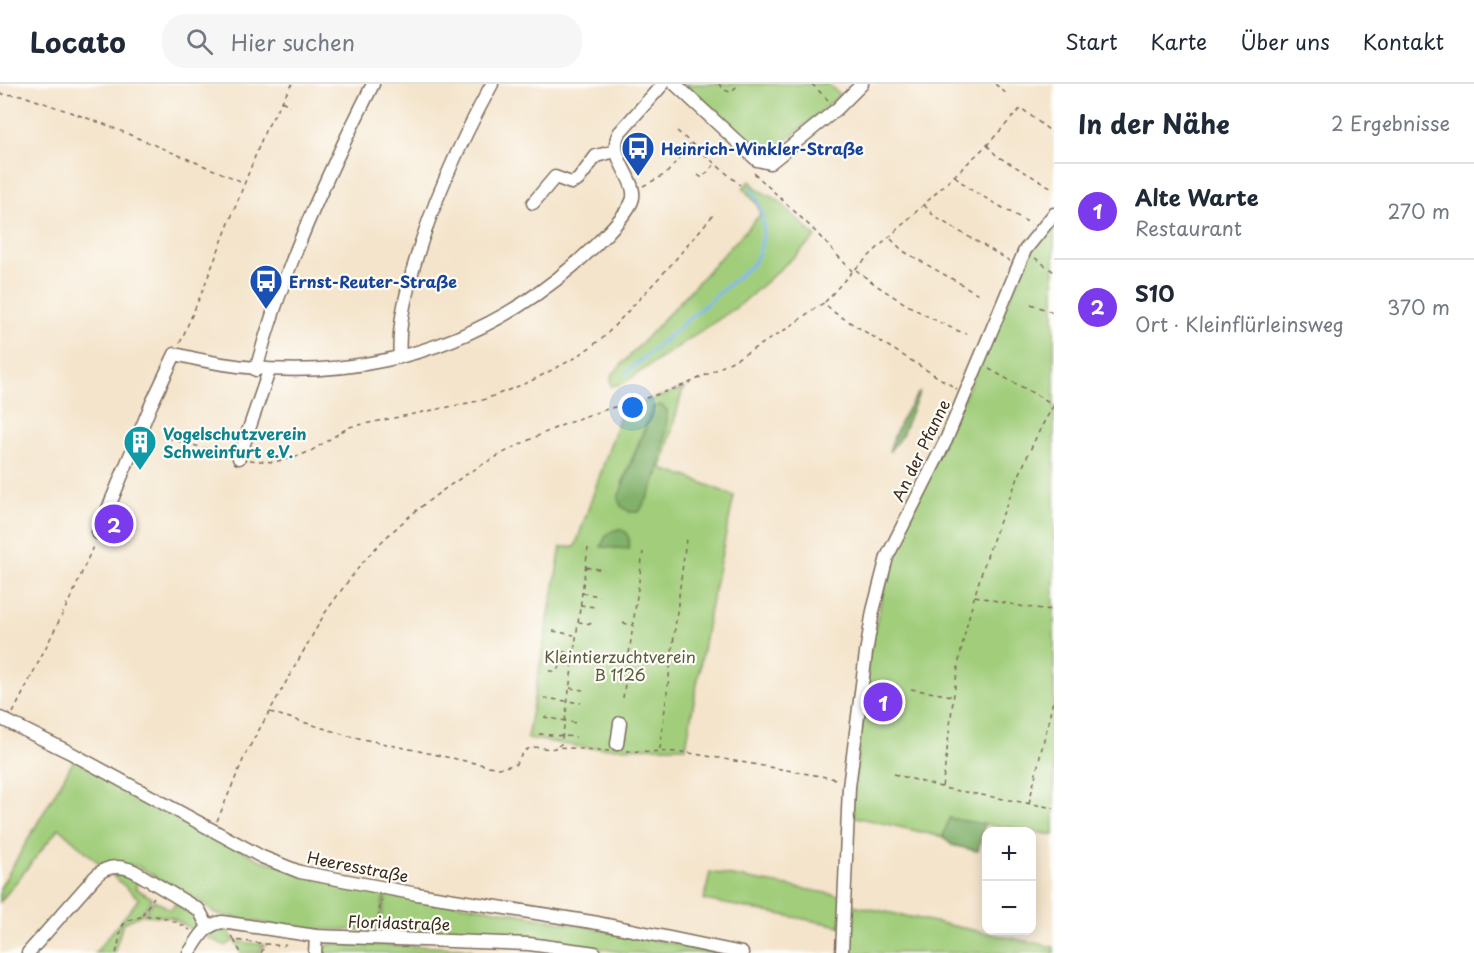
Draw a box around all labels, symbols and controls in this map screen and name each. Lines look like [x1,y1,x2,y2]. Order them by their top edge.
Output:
search box [162,14,582,68]
text: Locato [30,20,126,63]
icon: search [183,25,216,58]
text: Hier suchen [231,25,355,58]
text: Start [1065,25,1117,57]
text: Karte [1150,25,1207,57]
text: Über uns [1240,25,1330,57]
text: Kontakt [1363,25,1444,57]
text: In der Nähe [1078,104,1230,143]
text: 2 Ergebnisse [1331,108,1450,138]
bus stop icon: Heinrich-Winkler-Straße [620,130,656,177]
place label: Heinrich-Winkler-Straße [661,136,864,160]
text: Alte Warte [1135,180,1259,213]
text: 1 [1093,196,1102,226]
text: 270 m [1387,196,1450,226]
text: Restaurant [1135,213,1242,243]
bus stop icon: Ernst-Reuter-Straße [248,263,284,310]
place label: Ernst-Reuter-Straße [289,269,457,293]
text: S10 [1135,276,1174,309]
text: 2 [1090,292,1105,322]
text: 370 m [1387,292,1450,322]
text: Ort · Kleinflürleinsweg [1135,309,1344,339]
your location [618,393,647,422]
street label: An der Pfanne [885,395,955,505]
place label: Vogelschutzverein Schweinfurt e.V. [163,421,307,463]
building icon: Vogelschutzverein Schweinfurt e.V. [122,424,158,471]
pin: 2 [94,502,134,546]
park label: Kleintierzuchtverein B 1126 [544,644,696,686]
pin: 1 [864,680,902,724]
map controls [982,827,1036,935]
button: + [982,827,1036,881]
street label: Heeresstraße [305,844,411,888]
button: − [982,881,1036,935]
street label: Floridastraße [347,908,451,936]

